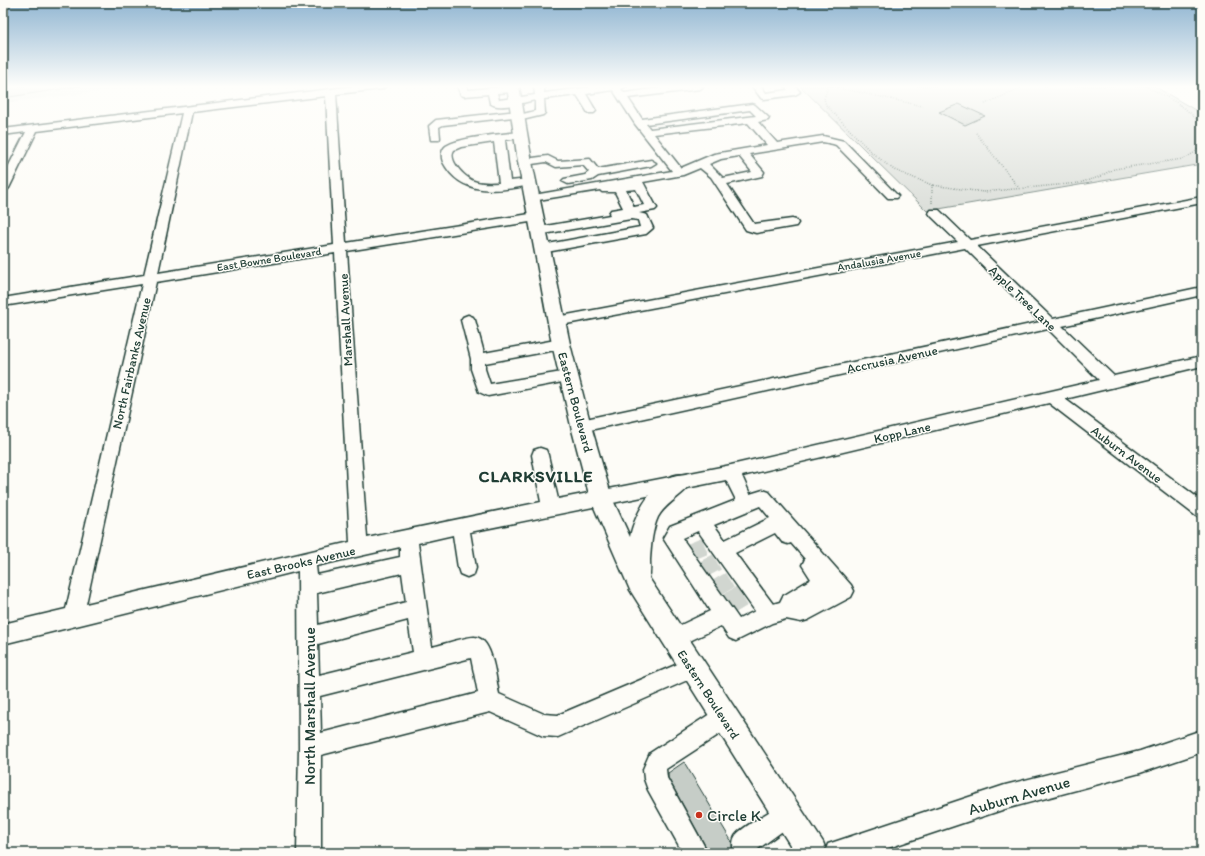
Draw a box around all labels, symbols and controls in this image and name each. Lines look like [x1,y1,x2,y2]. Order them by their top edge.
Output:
street label: East Bowne Boulevard [216,245,322,274]
street label: Andalusia Avenue [836,247,922,274]
street label: Apple Tree Lane [986,262,1059,334]
street label: Marshall Avenue [336,273,355,367]
street label: North Fairbanks Avenue [109,296,154,430]
street label: Accrusia Avenue [845,343,939,376]
street label: Eastern Boulevard [555,350,596,454]
street label: Kopp Lane [872,419,932,446]
street label: Auburn Avenue [1088,423,1165,486]
district label: CLARKSVILLE [479,466,594,486]
street label: East Brooks Avenue [245,543,357,582]
street label: North Marshall Avenue [300,627,319,785]
street label: Eastern Boulevard [674,647,743,742]
street label: Auburn Avenue [966,772,1072,819]
place label: Circle K [707,806,762,825]
marker: Circle K [694,810,704,820]

